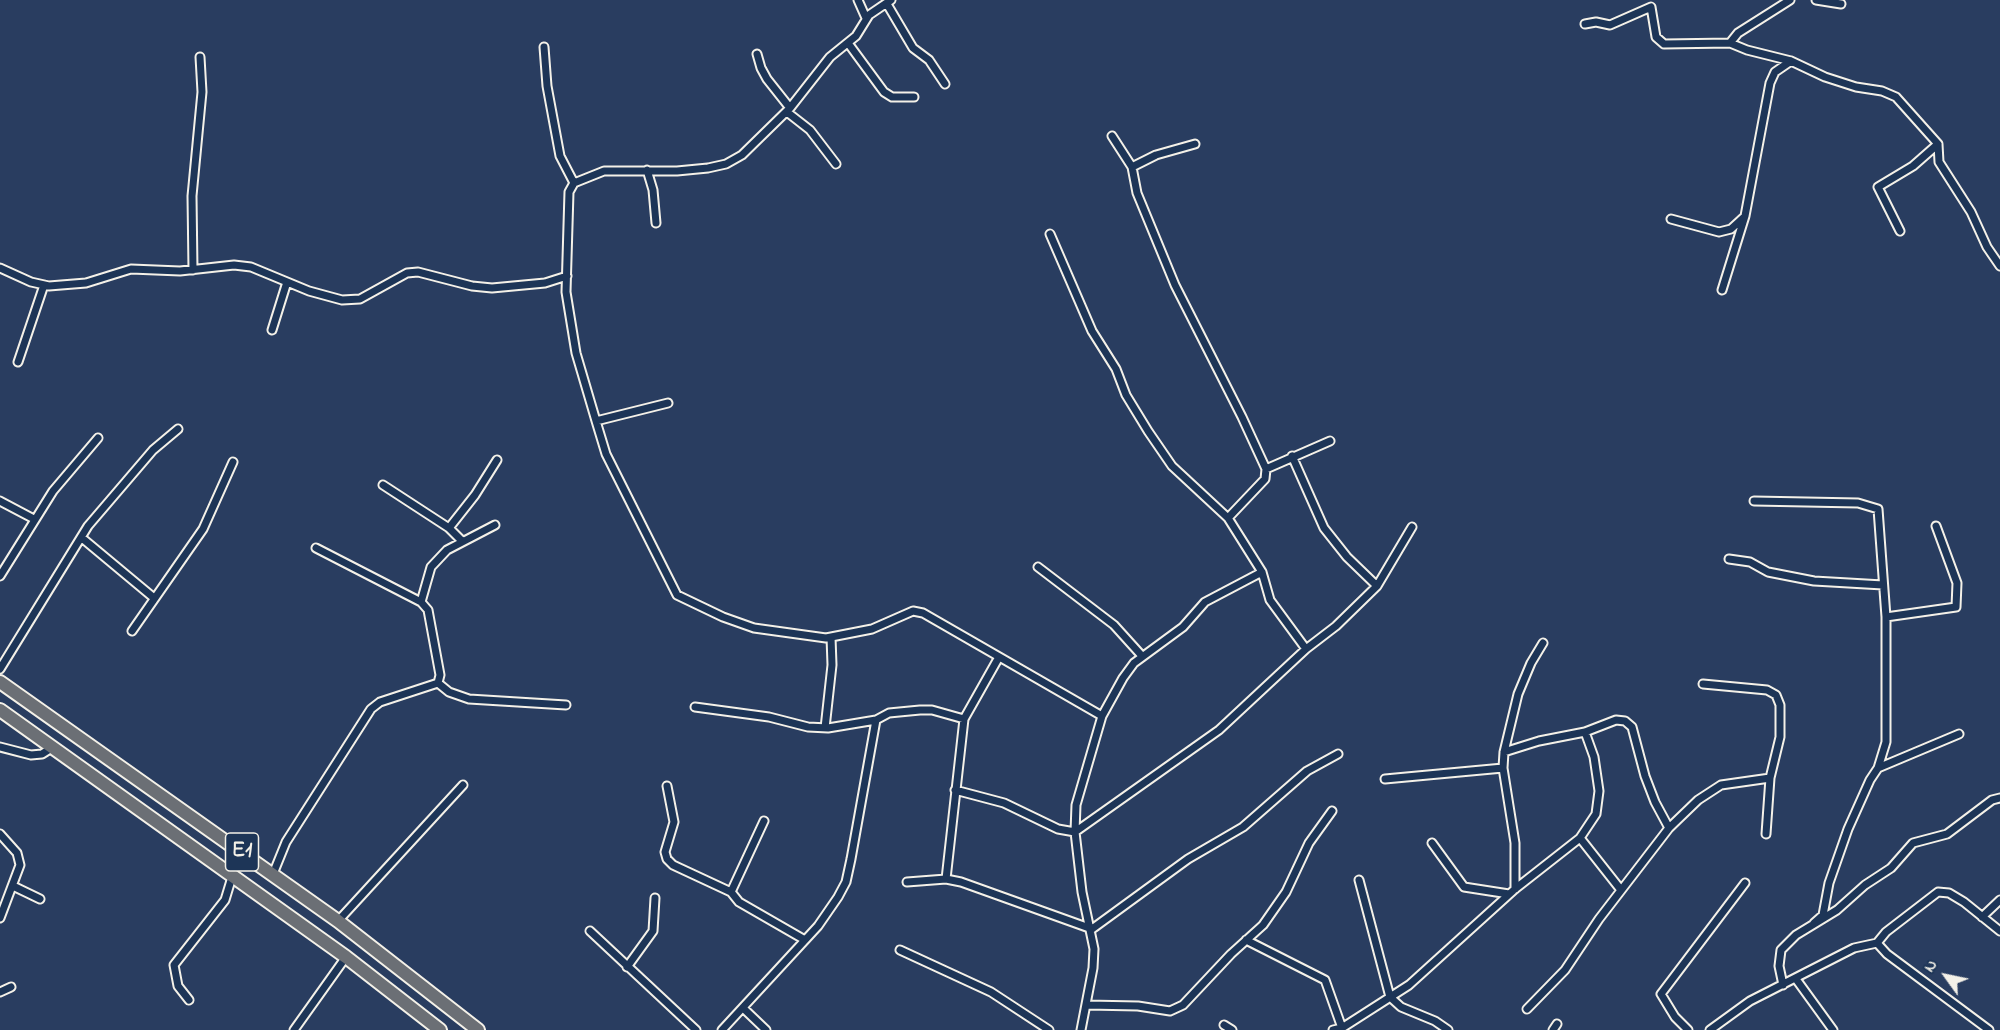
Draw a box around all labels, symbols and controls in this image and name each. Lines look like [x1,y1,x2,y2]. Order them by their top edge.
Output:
road number: E1 [226,833,258,871]
north arrow [1916,946,1976,1006]
text: N [1918,955,1944,977]

